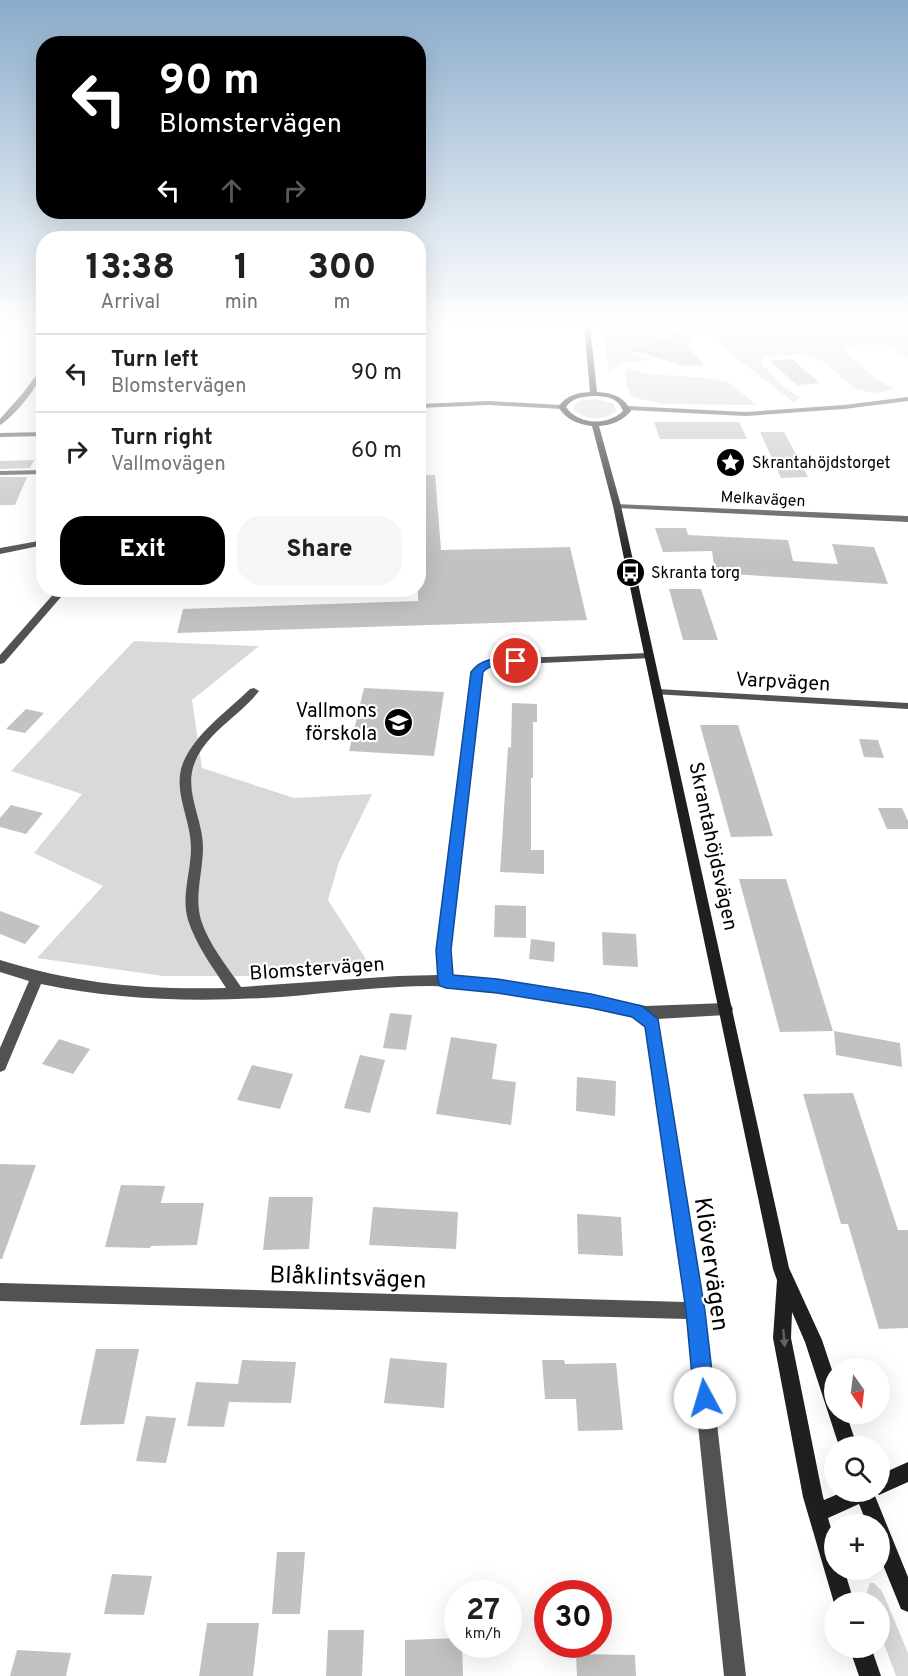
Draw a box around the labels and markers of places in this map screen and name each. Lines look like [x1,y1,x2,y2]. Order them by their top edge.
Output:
place icon: Skrantahöjdstorget [715,446,747,478]
place label: Skrantahöjdstorget [752,454,890,474]
bus stop icon: Skranta torg [614,556,646,588]
place label: Skranta torg [651,564,740,584]
pin [490,635,541,686]
place label: Vallmons förskola [295,699,377,748]
school or university icon: Vallmons förskola [382,706,414,738]

